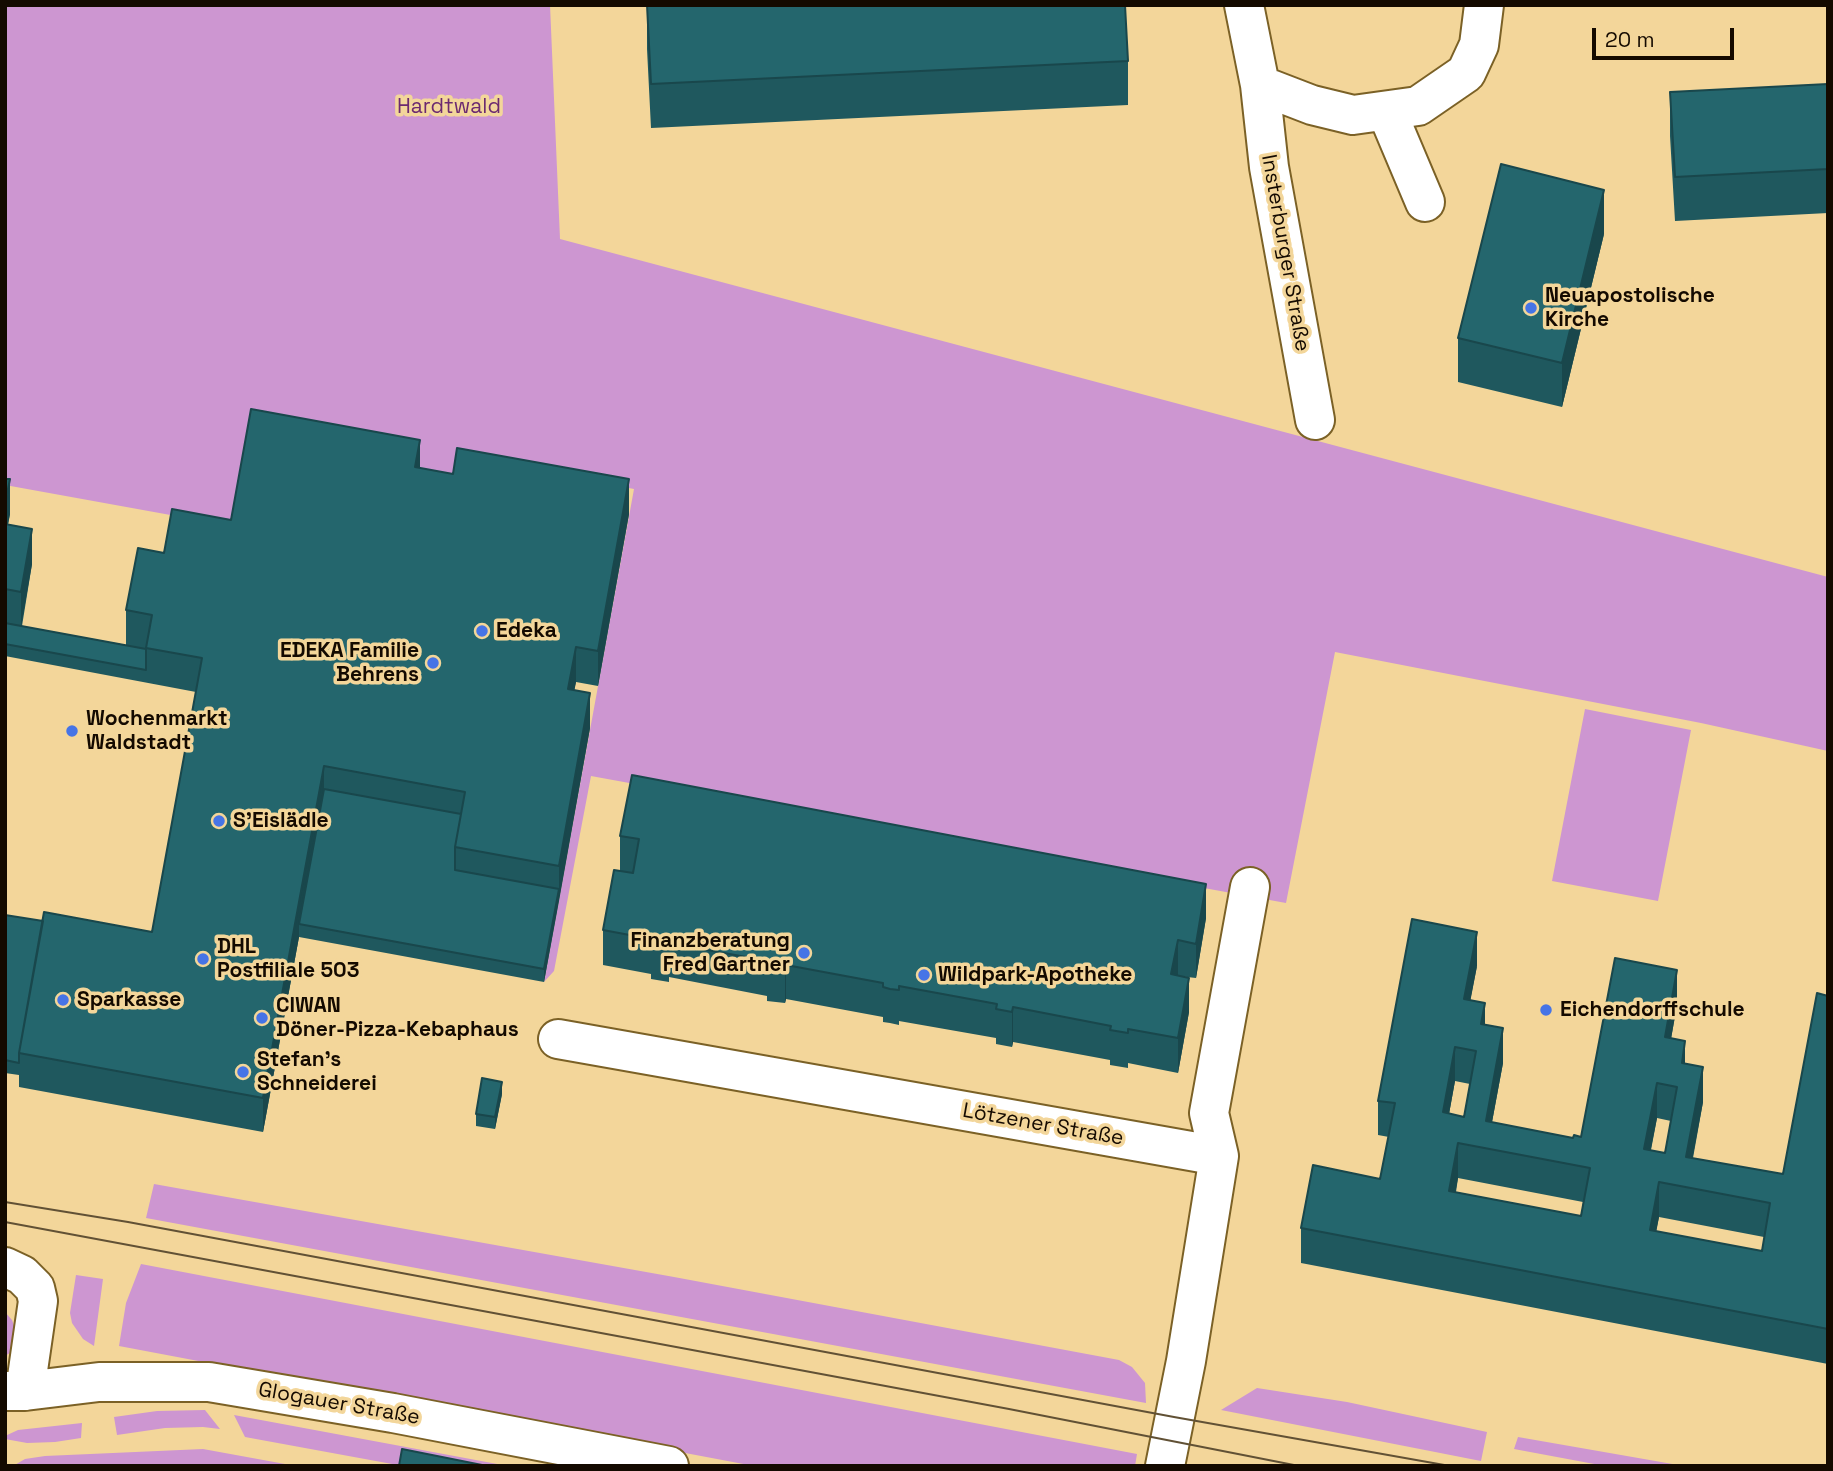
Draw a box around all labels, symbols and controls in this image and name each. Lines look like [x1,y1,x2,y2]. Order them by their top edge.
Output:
scale bar [1595,14,1737,58]
text: 20 m [1605,26,1655,53]
park label: Hardtwald [397,94,501,120]
street label: Insterburger Straße [1255,153,1315,353]
place label: Neuapostolische Kirche [1545,283,1715,333]
marker: Neuapostolische Kirche [1523,300,1539,316]
place label: Edeka [496,618,557,644]
marker: Edeka [474,623,490,639]
place label: EDEKA Familie Behrens [280,638,419,688]
marker: EDEKA Familie Behrens [425,655,441,671]
place label: Wochenmarkt Waldstadt [86,706,228,756]
marker: Wochenmarkt Waldstadt [64,723,80,739]
place label: S'Eislädle [233,808,329,834]
marker: S'Eislädle [211,813,227,829]
place label: Finanzberatung Fred Gartner [631,928,790,978]
place label: DHL Postfiliale 503 [217,934,359,984]
marker: Finanzberatung Fred Gartner [796,945,812,961]
marker: DHL Postfiliale 503 [195,951,211,967]
place label: Wildpark-Apotheke [938,962,1132,988]
marker: Wildpark-Apotheke [916,967,932,983]
place label: Sparkasse [77,987,181,1013]
marker: Sparkasse [55,992,71,1008]
place label: CIWAN Döner-Pizza-Kebaphaus [276,993,519,1043]
place label: Eichendorffschule [1560,997,1745,1023]
marker: Eichendorffschule [1538,1002,1554,1018]
marker: CIWAN Döner-Pizza-Kebaphaus [254,1010,270,1026]
place label: Stefan's Schneiderei [257,1047,377,1097]
marker: Stefan's Schneiderei [235,1064,251,1080]
street label: Lötzener Straße [961,1098,1125,1152]
street label: Glogauer Straße [256,1377,422,1431]

